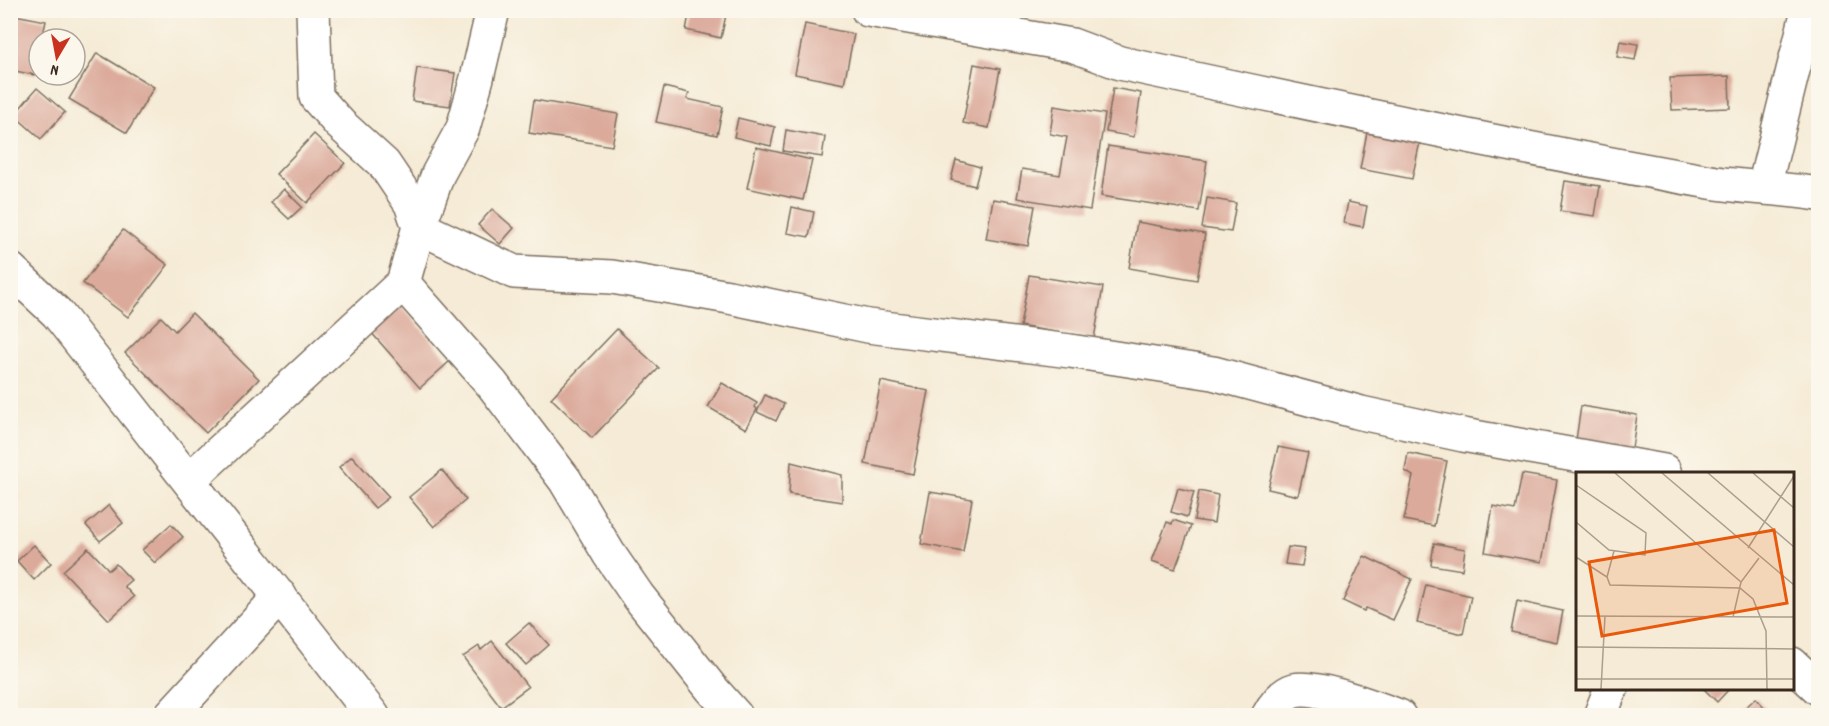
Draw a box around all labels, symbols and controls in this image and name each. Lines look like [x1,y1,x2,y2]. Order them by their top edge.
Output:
north arrow [27,27,87,87]
text: N [49,57,61,81]
inset map [1576,472,1793,690]

